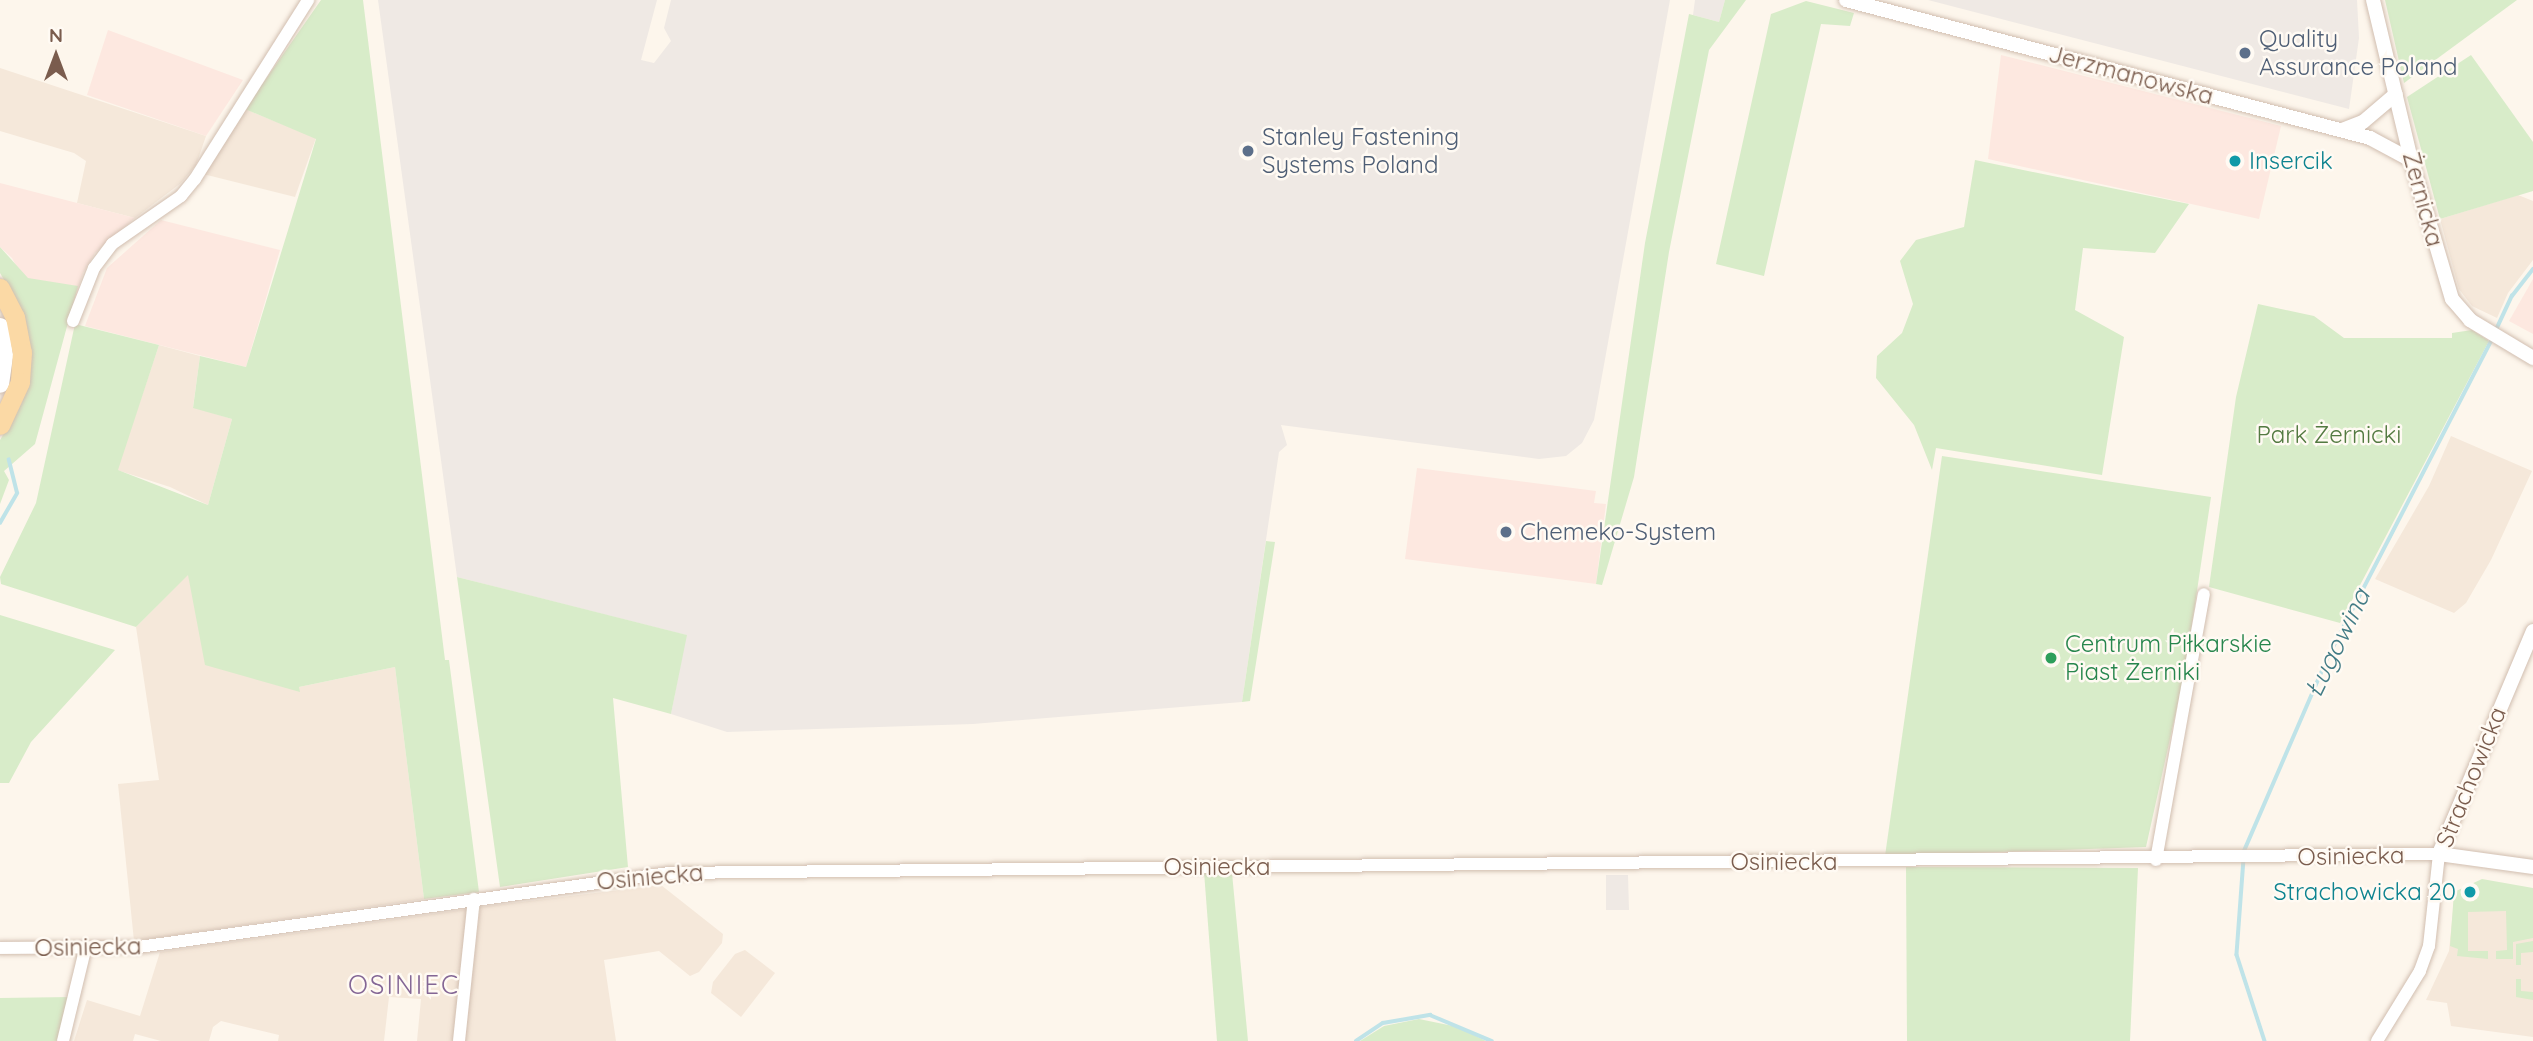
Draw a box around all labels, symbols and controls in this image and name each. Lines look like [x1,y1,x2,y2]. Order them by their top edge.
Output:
north arrow [21,21,91,91]
text: N [49,23,63,47]
place label: Quality Assurance Poland [2259,25,2458,81]
street label: Jerzmanowska [2046,39,2216,111]
marker: Quality Assurance Poland [2237,45,2253,61]
place label: Stanley Fastening Systems Poland [1262,123,1459,179]
marker: Stanley Fastening Systems Poland [1240,143,1256,159]
place label: Insercik [2249,147,2333,175]
street label: Żernicka [2397,148,2449,250]
marker: Insercik [2227,153,2243,169]
park label: Park Żernicki [2256,421,2402,449]
place label: Chemeko-System [1520,518,1716,546]
marker: Chemeko-System [1498,524,1514,540]
water label: Ługowina [2297,584,2377,702]
place label: Centrum Piłkarskie Piast Żerniki [2065,630,2272,686]
marker: Centrum Piłkarskie Piast Żerniki [2043,650,2059,666]
street label: Strachowicka [2430,703,2512,851]
street label: Osiniecka [2297,841,2405,871]
street label: Osiniecka [1730,848,1838,876]
street label: Osiniecka [1163,853,1271,881]
street label: Osiniecka [595,858,705,896]
place label: Strachowicka 20 [2273,878,2456,906]
marker: Strachowicka 20 [2462,884,2478,900]
street label: Osiniecka [34,932,142,962]
district label: OSINIEC [349,969,459,1001]

